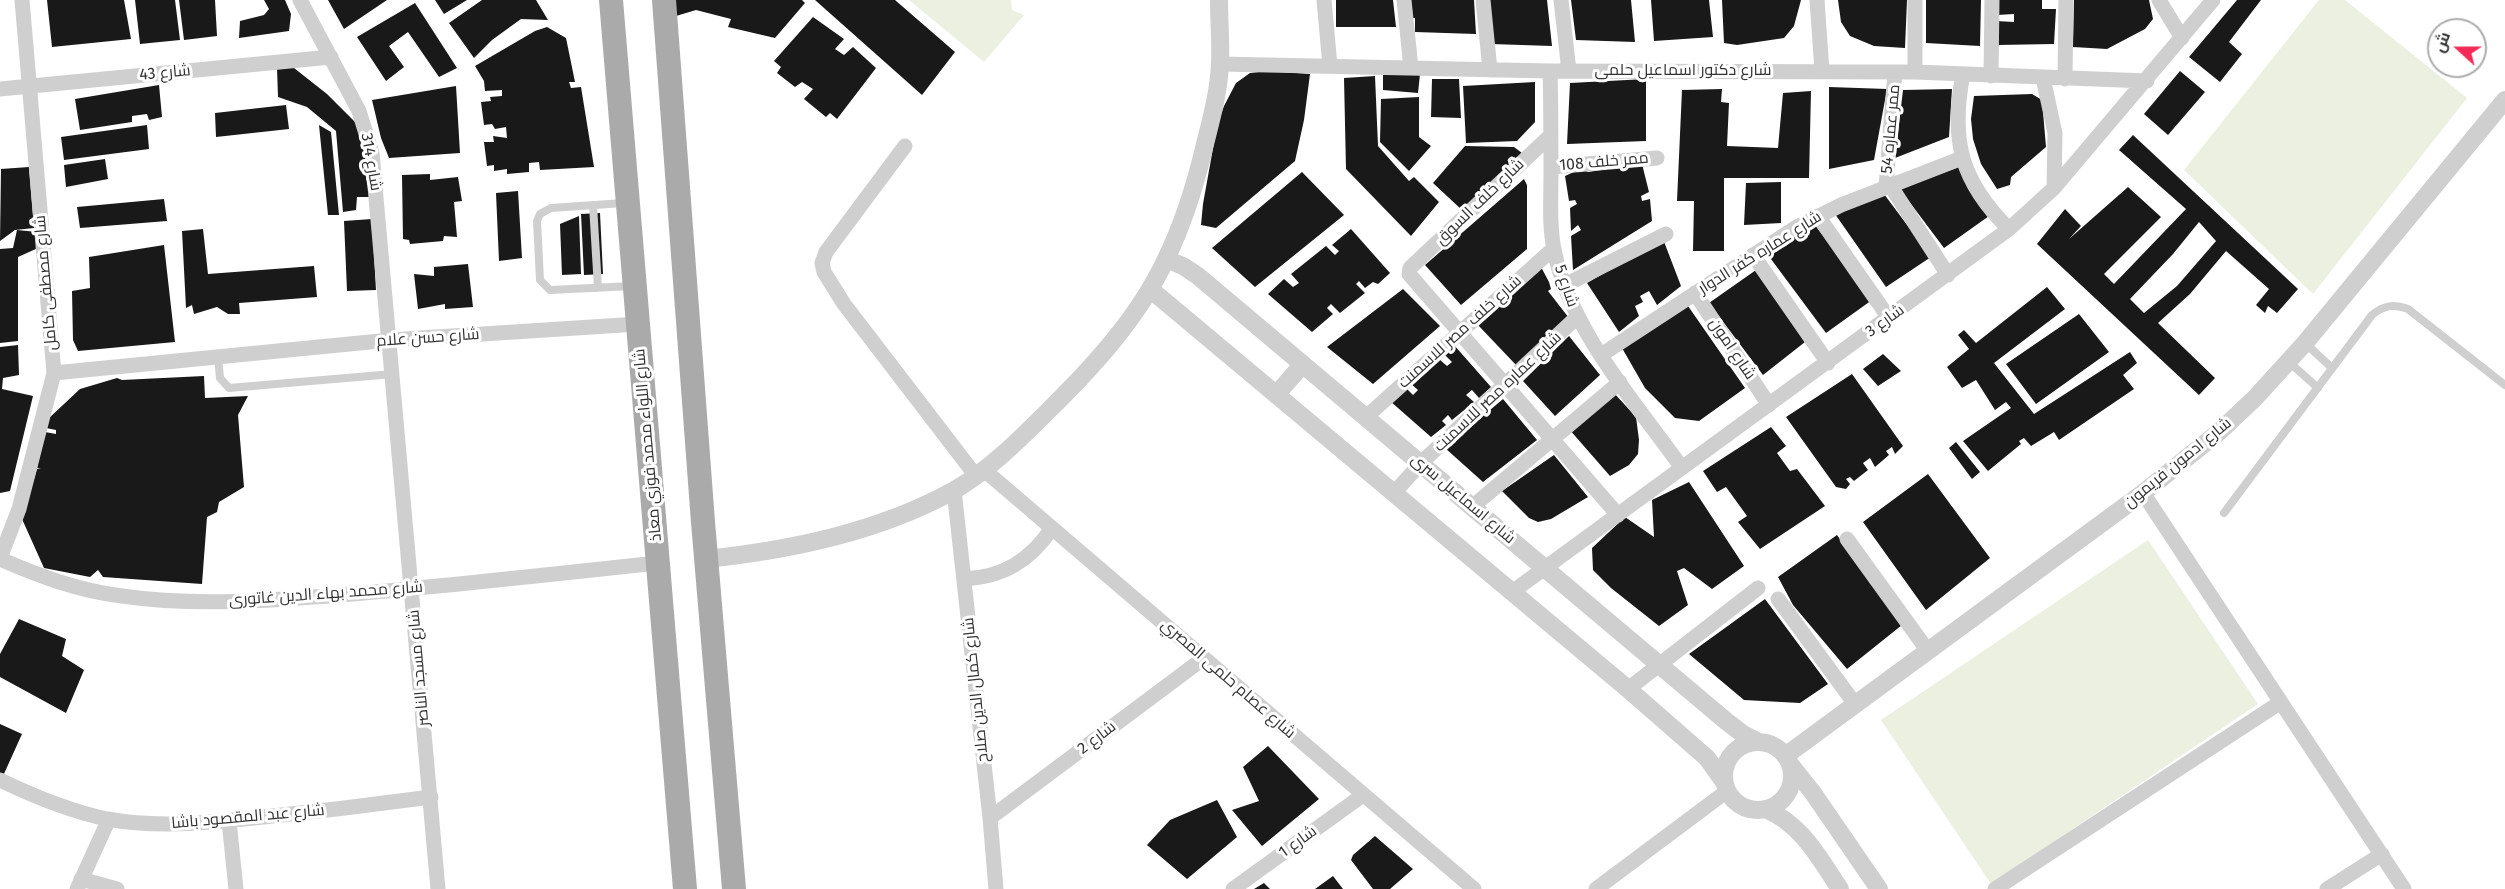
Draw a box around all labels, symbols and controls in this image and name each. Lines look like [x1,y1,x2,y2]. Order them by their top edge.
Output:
north arrow [2427,18,2487,78]
text: ش [2429,29,2454,55]
street label: شارع 43 [139,61,191,85]
street label: شارع دكتور اسماعيل حلمى [1595,61,1771,81]
street label: ممر عماره 54 [1878,84,1904,174]
street label: شارع 314 [356,132,386,192]
street label: ممر خلف 108 [1558,149,1650,175]
street label: شارع خلف السوق [1432,155,1528,249]
street label: شارع عماره كفر الدوار [1695,207,1825,299]
street label: شارع مصطفى كامل [31,214,61,352]
street label: شارع 5 [1550,262,1582,310]
street label: شارع خلف مصر للاسمنت [1394,272,1526,392]
street label: شارع 3 [1862,301,1908,341]
street label: شارع امون [1705,315,1759,383]
street label: شارع حسن علام [376,325,480,351]
street label: شارع عماره مصر للاسمنت [1430,328,1566,456]
street label: شارع اللواء محمد فوزي معاذ [630,348,666,542]
street label: شارع ادمون فريمون [2120,414,2236,512]
street label: شارع اسماعيل سرى [1407,450,1519,548]
street label: شارع محمد بهاء الدين غاتورى [228,578,424,610]
street label: شارع مسجد الناصر [404,609,434,727]
street label: شارع عصام حلمى المصري [1157,615,1299,743]
street label: شارع كمال الدين صلاح [959,617,993,763]
street label: شارع 2 [1074,717,1120,759]
street label: شارع عبد المقصود باشا [171,801,325,833]
street label: شارع 1 [1275,822,1321,862]

